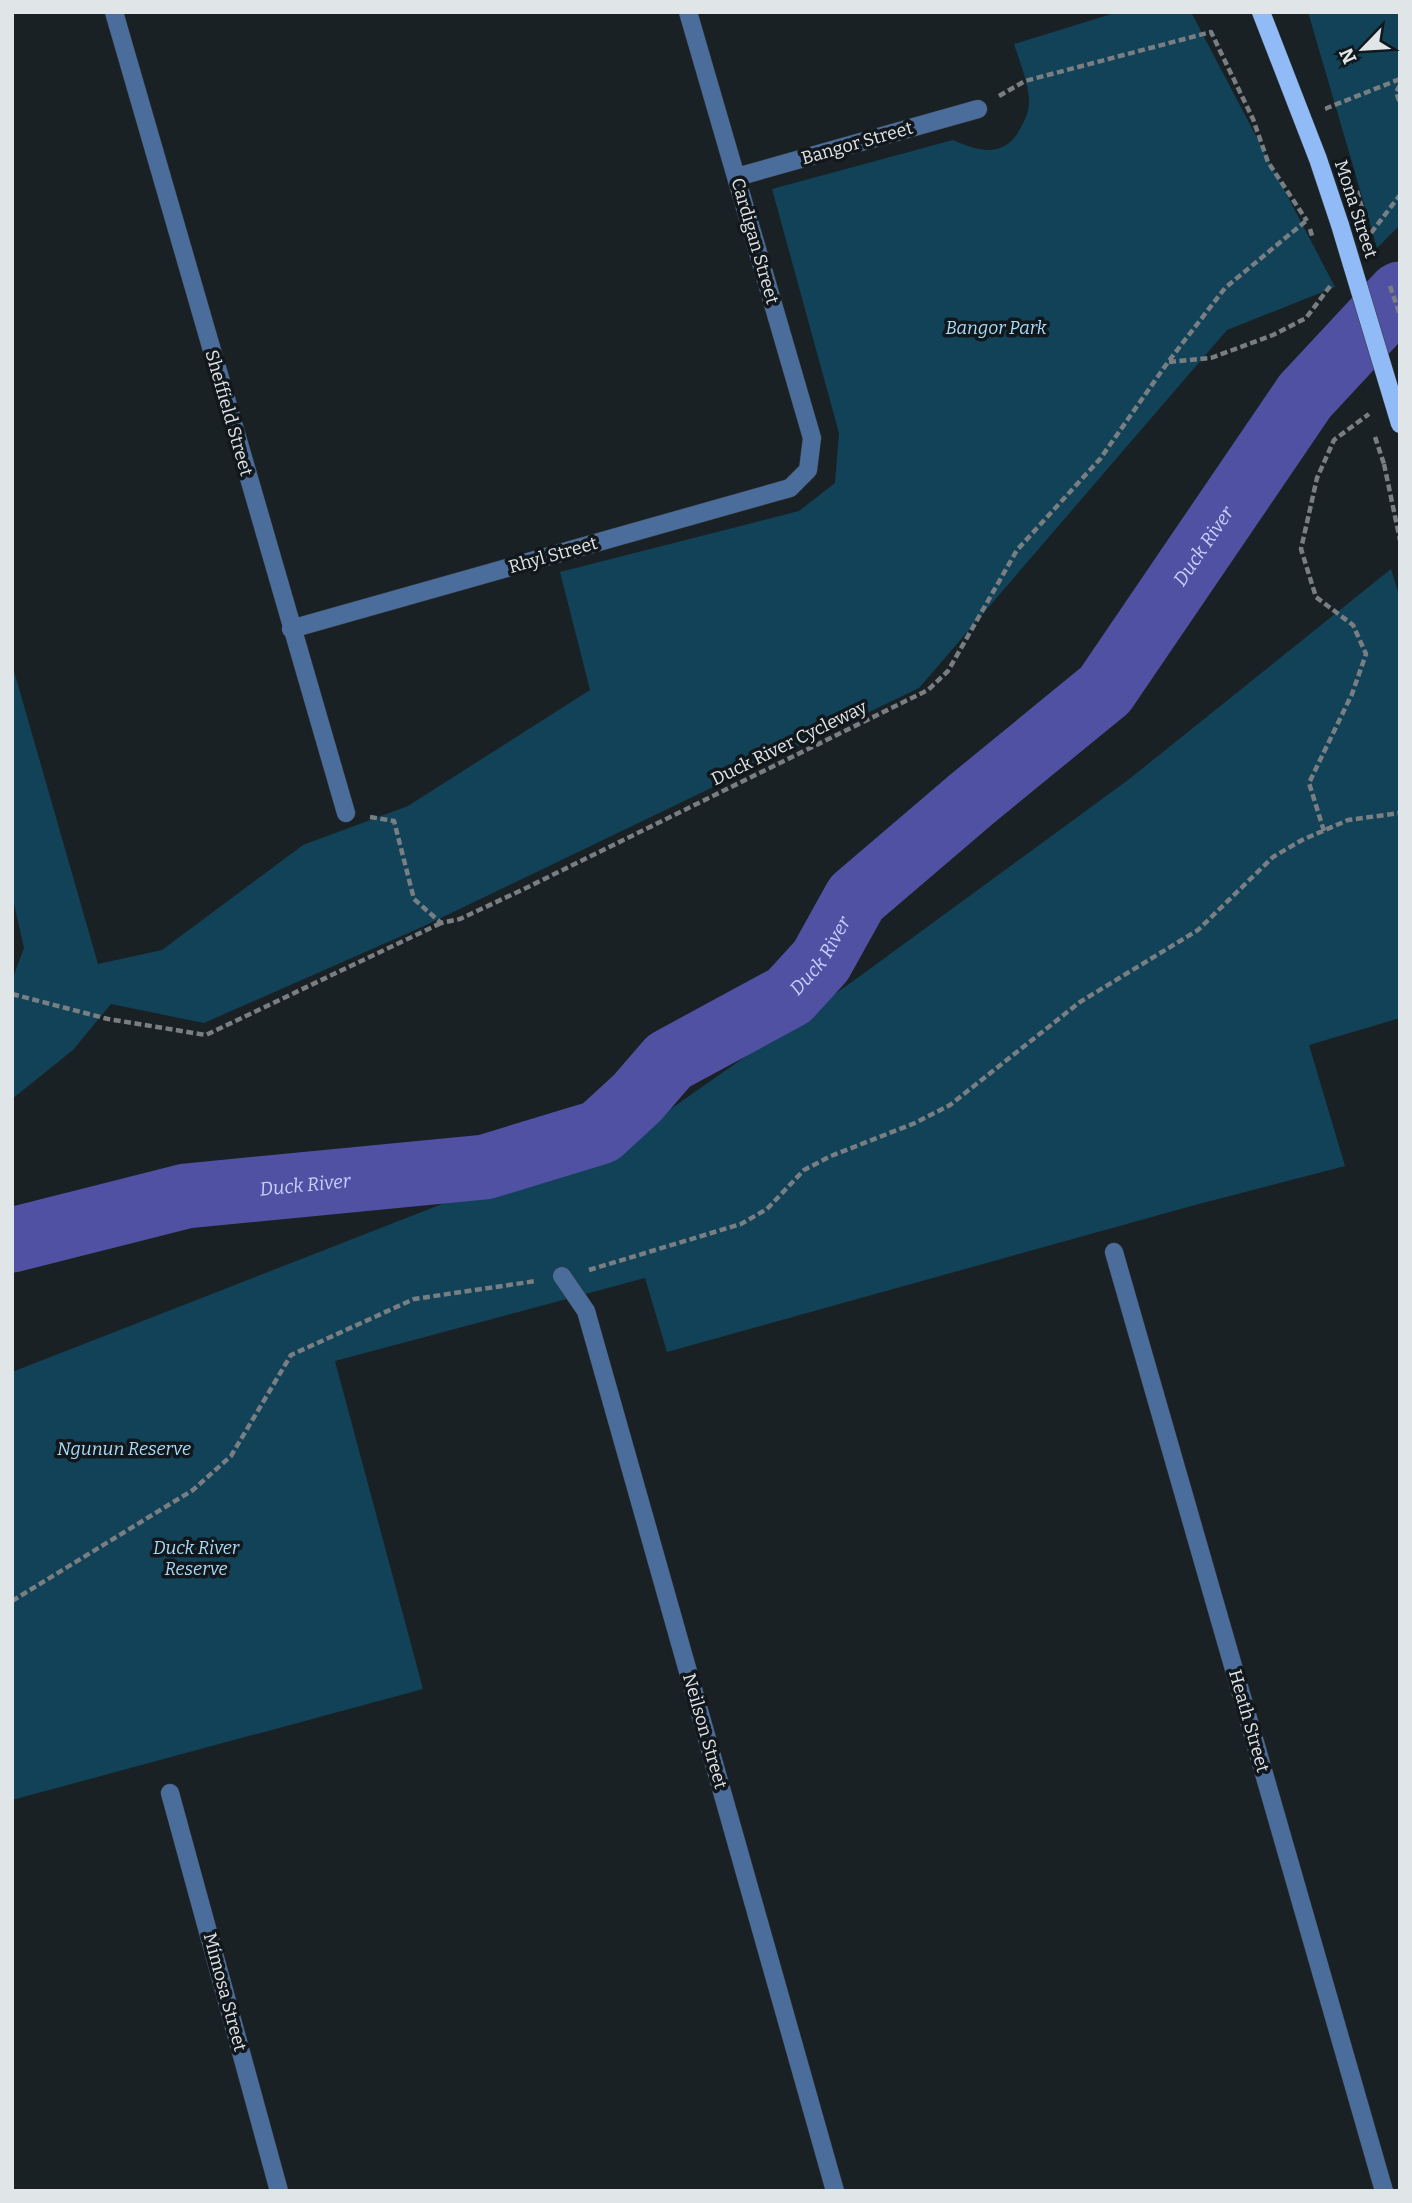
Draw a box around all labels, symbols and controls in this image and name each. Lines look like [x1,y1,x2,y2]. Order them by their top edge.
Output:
north arrow [1328,14,1398,84]
text: N [1334,44,1362,67]
street label: Bangor Street [799,116,916,169]
street label: Mona Street [1330,157,1382,261]
street label: Cardigan Street [726,175,784,307]
park label: Bangor Park [945,317,1047,339]
street label: Sheffield Street [200,347,258,479]
water label: Duck River [1168,501,1239,590]
street label: Rhyl Street [506,532,600,578]
street label: Duck River Cycleway [708,696,871,790]
water label: Duck River [784,911,856,999]
water label: Duck River [259,1169,353,1200]
park label: Ngunun Reserve [57,1438,191,1460]
park label: Duck River Reserve [153,1537,240,1580]
street label: Heath Street [1224,1667,1274,1775]
street label: Neilson Street [678,1671,732,1792]
street label: Mimosa Street [199,1930,252,2054]

